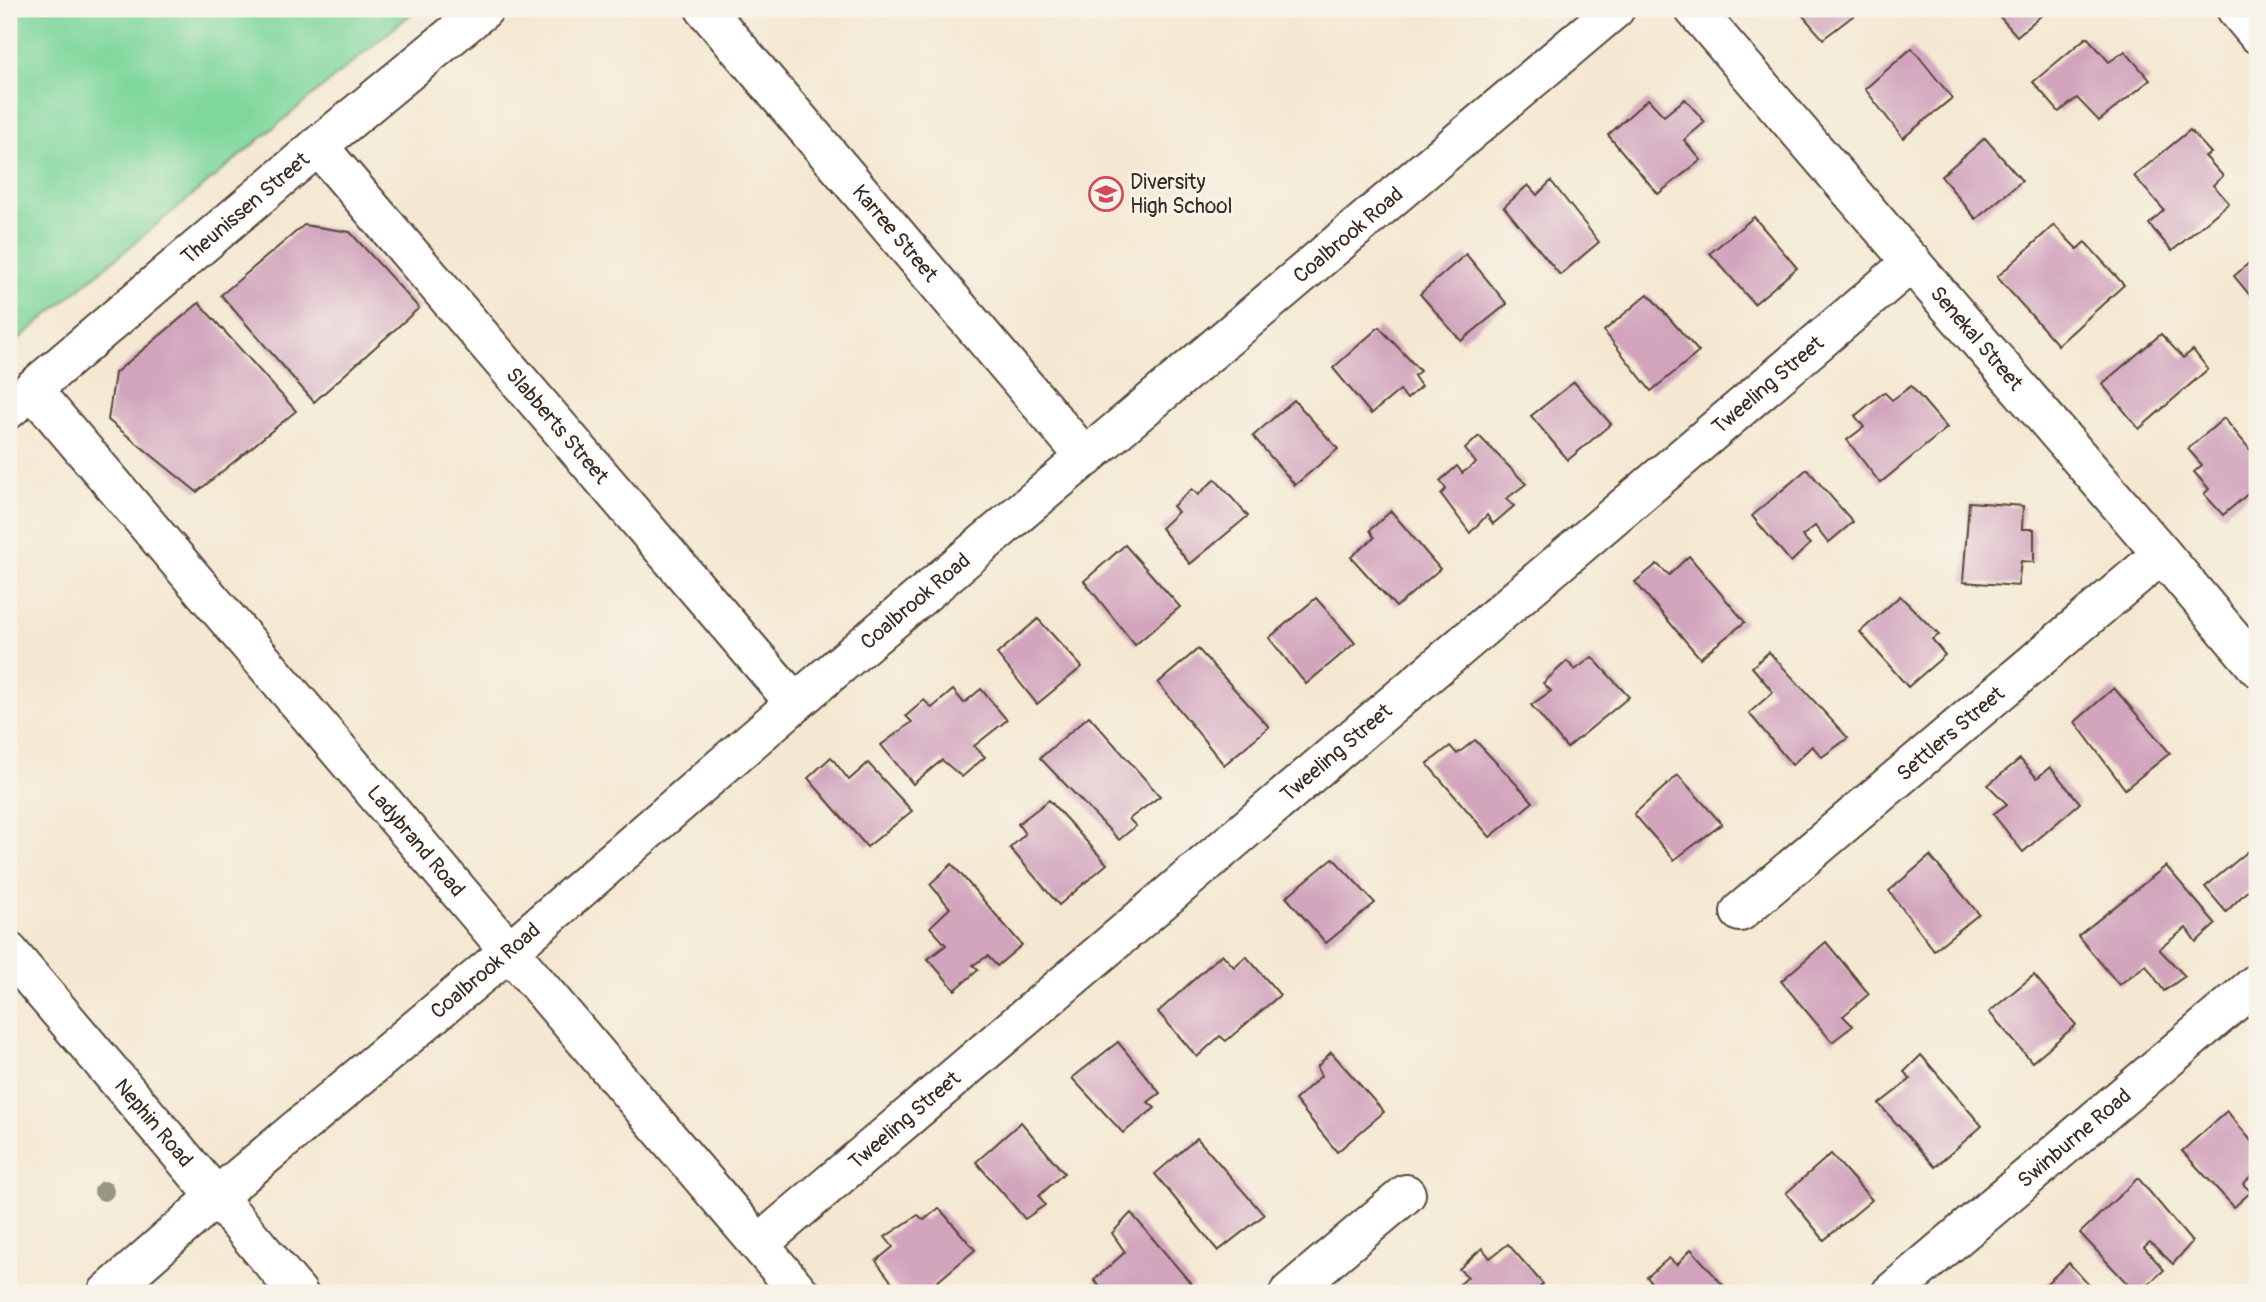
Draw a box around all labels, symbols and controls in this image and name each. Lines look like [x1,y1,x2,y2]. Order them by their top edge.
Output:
street label: Theunissen Street [175,146,315,270]
place label: Diversity High School [1130,169,1233,220]
school or university icon: Diversity High School [1087,175,1125,213]
street label: Karree Street [846,179,944,288]
street label: Coalbrook Road [1288,181,1409,289]
street label: Senekal Street [1924,280,2030,397]
street label: Tweeling Street [1706,329,1830,440]
street label: Slabberts Street [500,362,615,490]
street label: Coalbrook Road [855,547,976,655]
street label: Settlers Street [1891,680,2010,787]
street label: Tweeling Street [1275,697,1398,808]
street label: Ladybrand Road [361,780,471,902]
street label: Coalbrook Road [425,917,546,1025]
street label: Tweeling Street [843,1065,966,1175]
street label: Nephin Road [109,1073,199,1173]
street label: Swinburne Road [2012,1082,2136,1194]

